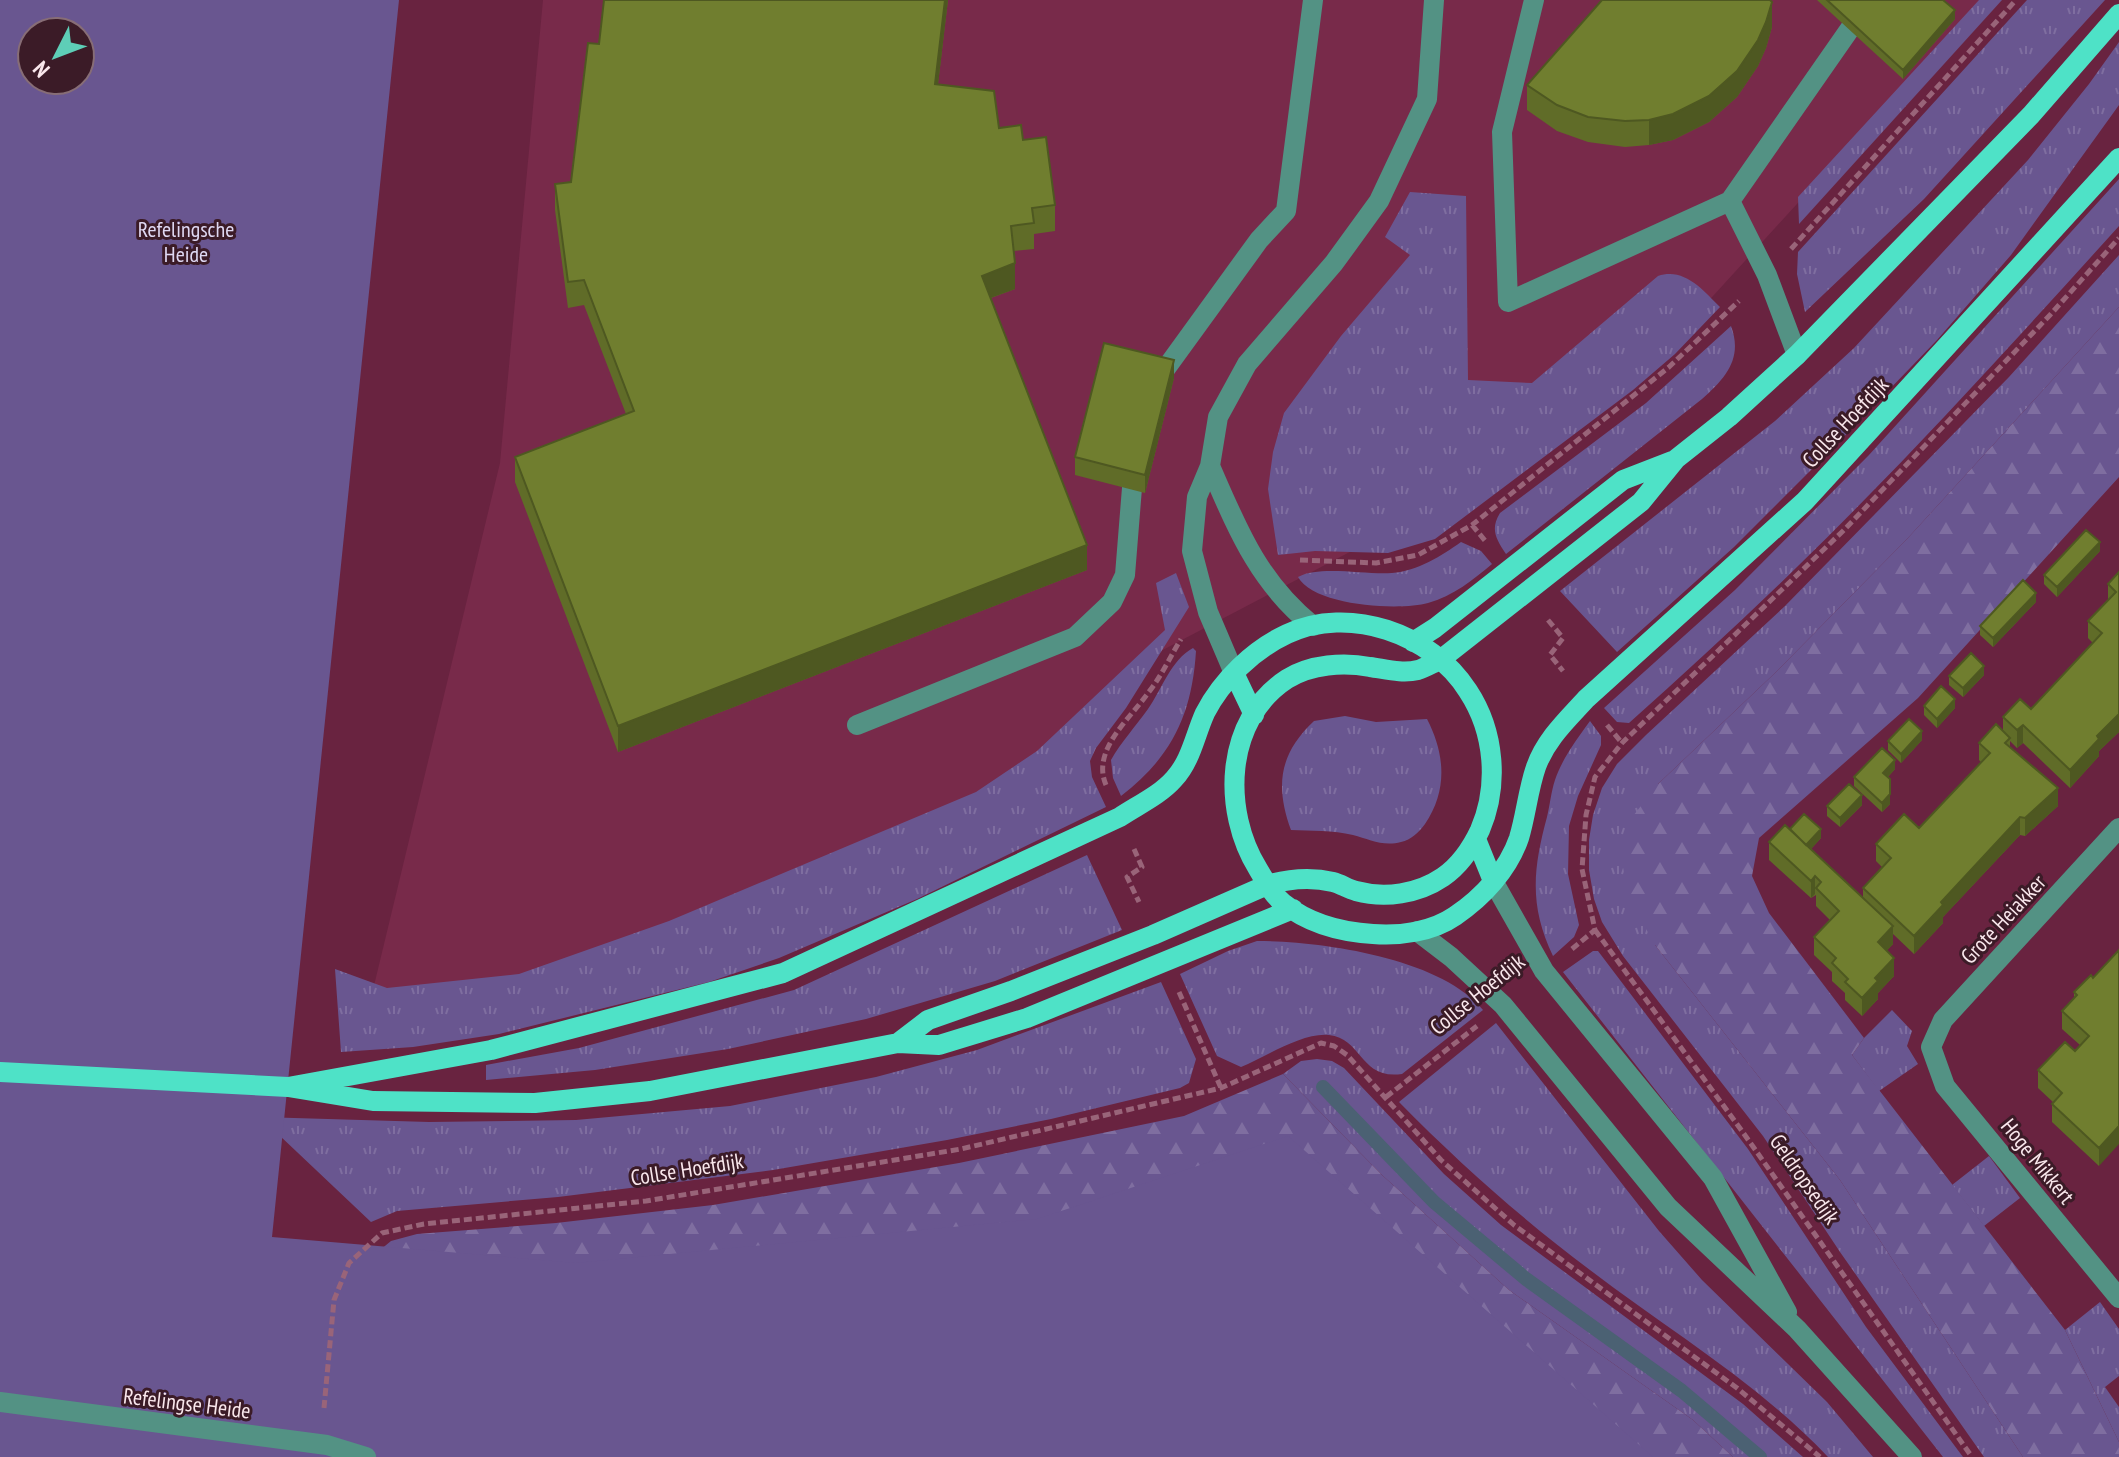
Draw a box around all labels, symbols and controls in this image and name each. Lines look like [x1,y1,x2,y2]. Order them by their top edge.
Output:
north arrow [16,16,96,96]
text: N [27,56,56,83]
park label: Refelingsche Heide [138,215,234,268]
street label: Collse Hoefdijk [1796,370,1894,473]
street label: Grote Heiakker [1954,868,2052,970]
street label: Collse Hoefdijk [1424,947,1530,1041]
street label: Hoge Mikkert [1995,1113,2081,1209]
street label: Geldropsedijk [1764,1128,1846,1230]
street label: Collse Hoefdijk [629,1146,746,1192]
street label: Refelingse Heide [122,1381,252,1425]

